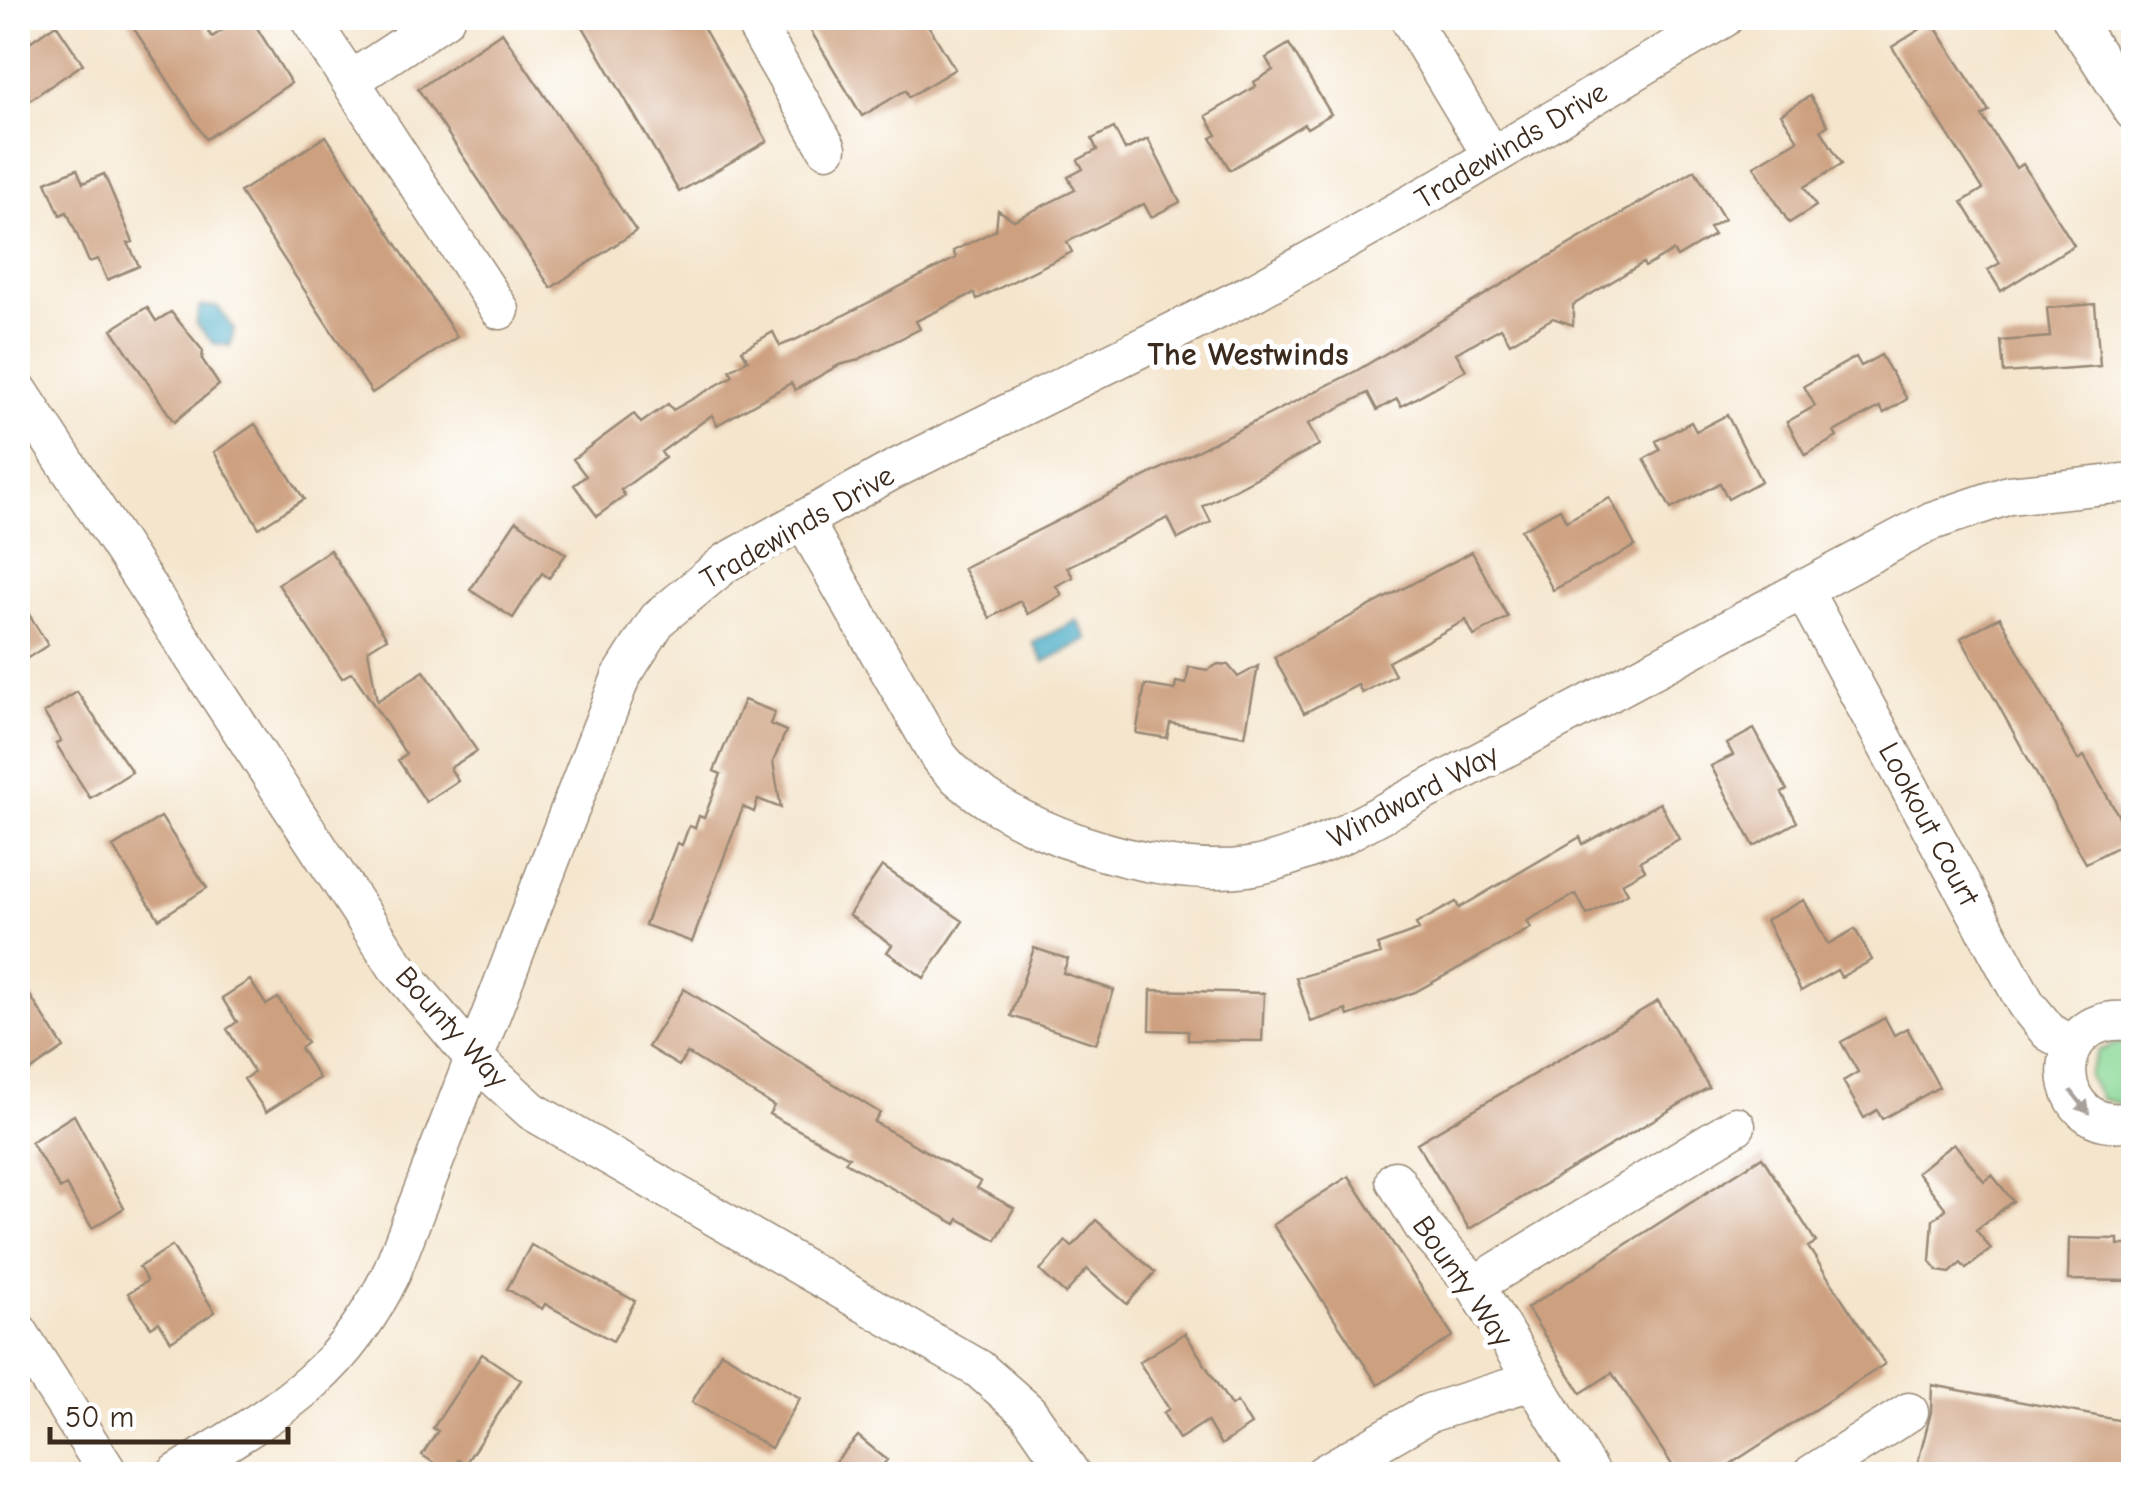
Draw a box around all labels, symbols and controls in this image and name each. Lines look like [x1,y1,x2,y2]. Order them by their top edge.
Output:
street label: Tradewinds Drive [1409,74,1614,216]
district label: The Westwinds [1147,336,1349,373]
street label: Tradewinds Drive [694,458,900,597]
street label: Windward Way [1322,737,1505,856]
street label: Lookout Court [1871,737,1987,913]
street label: Bounty Way [388,959,516,1096]
one-way arrow [2069,1089,2091,1114]
street label: Bounty Way [1405,1209,1521,1354]
scale bar [50,1382,288,1444]
text: 50 m [65,1400,134,1435]

